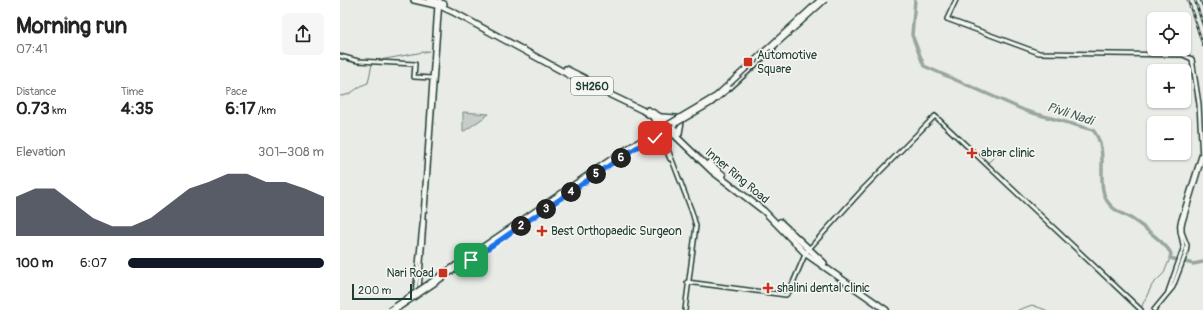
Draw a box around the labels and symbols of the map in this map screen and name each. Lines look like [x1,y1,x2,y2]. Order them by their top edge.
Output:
place label: Automotive Square [757,48,817,77]
marker: Automotive Square [742,56,754,68]
road number: SH260 [571,77,613,95]
water label: Pivli Nadi [1045,99,1098,130]
pin [638,121,672,155]
street label: Inner Ring Road [702,145,772,207]
place label: abrar clinic [981,146,1035,161]
marker: abrar clinic [966,147,978,159]
pin: 6 [611,148,631,168]
pin: 5 [586,164,606,184]
pin: 4 [561,182,581,202]
pin: 3 [536,199,556,219]
pin: 2 [511,216,531,236]
place label: Best Orthopaedic Surgeon [551,224,682,239]
marker: Best Orthopaedic Surgeon [536,225,548,237]
pin [454,243,488,277]
place label: Nari Road [386,266,434,281]
marker: Nari Road [437,267,449,279]
place label: shalini dental clinic [777,281,870,296]
scale bar [352,282,412,301]
marker: shalini dental clinic [762,282,774,294]

